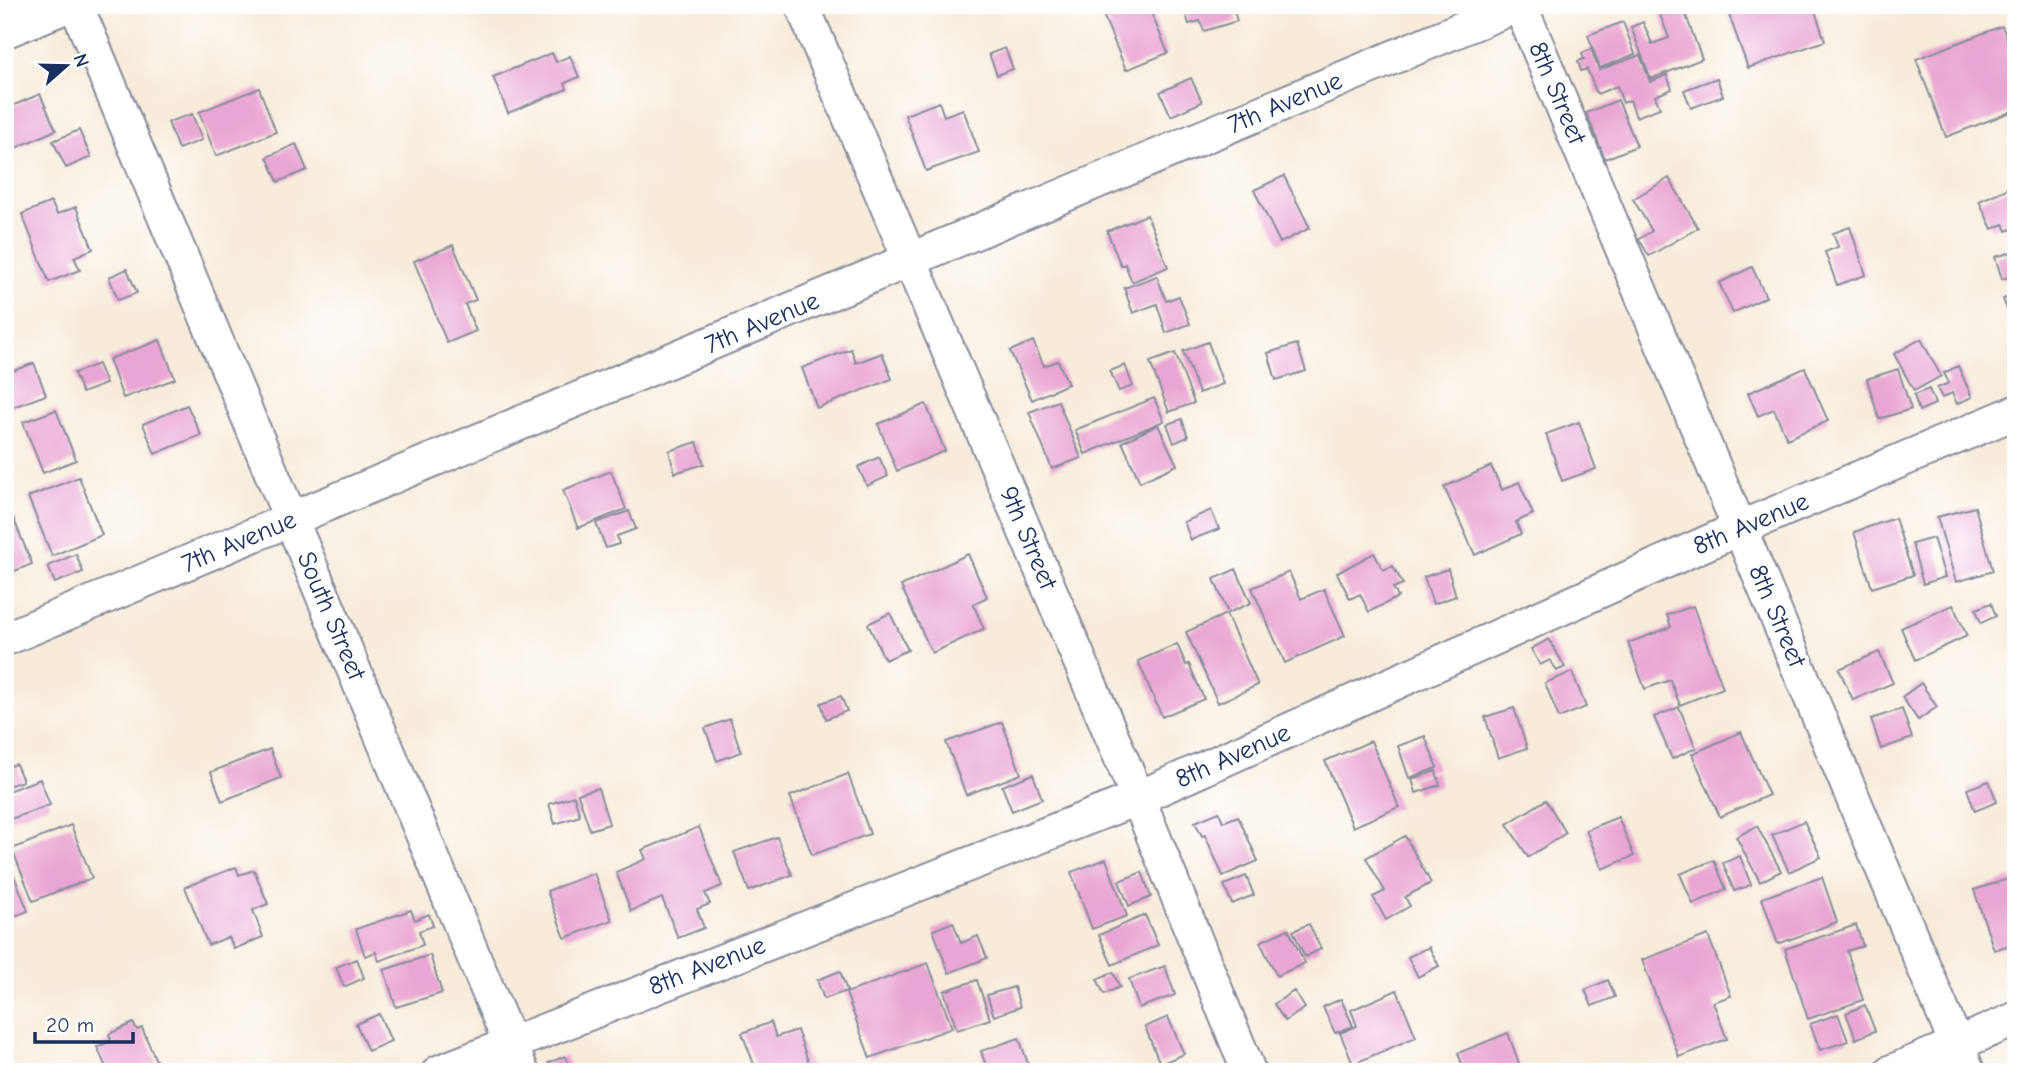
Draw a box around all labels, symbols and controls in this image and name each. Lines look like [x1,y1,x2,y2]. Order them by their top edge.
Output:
north arrow [32,32,102,102]
street label: 8th Street [1522,37,1593,150]
text: N [69,51,93,70]
street label: 7th Avenue [1223,65,1347,141]
street label: 7th Avenue [700,285,824,361]
street label: 9th Street [993,482,1064,595]
street label: 8th Avenue [1689,486,1813,562]
street label: 7th Avenue [177,504,301,580]
street label: South Street [291,547,372,686]
street label: 8th Street [1742,560,1813,673]
street label: 8th Avenue [1171,717,1295,795]
street label: 8th Avenue [644,930,770,1002]
scale bar [35,1000,133,1044]
text: 20 m [46,1013,94,1037]

